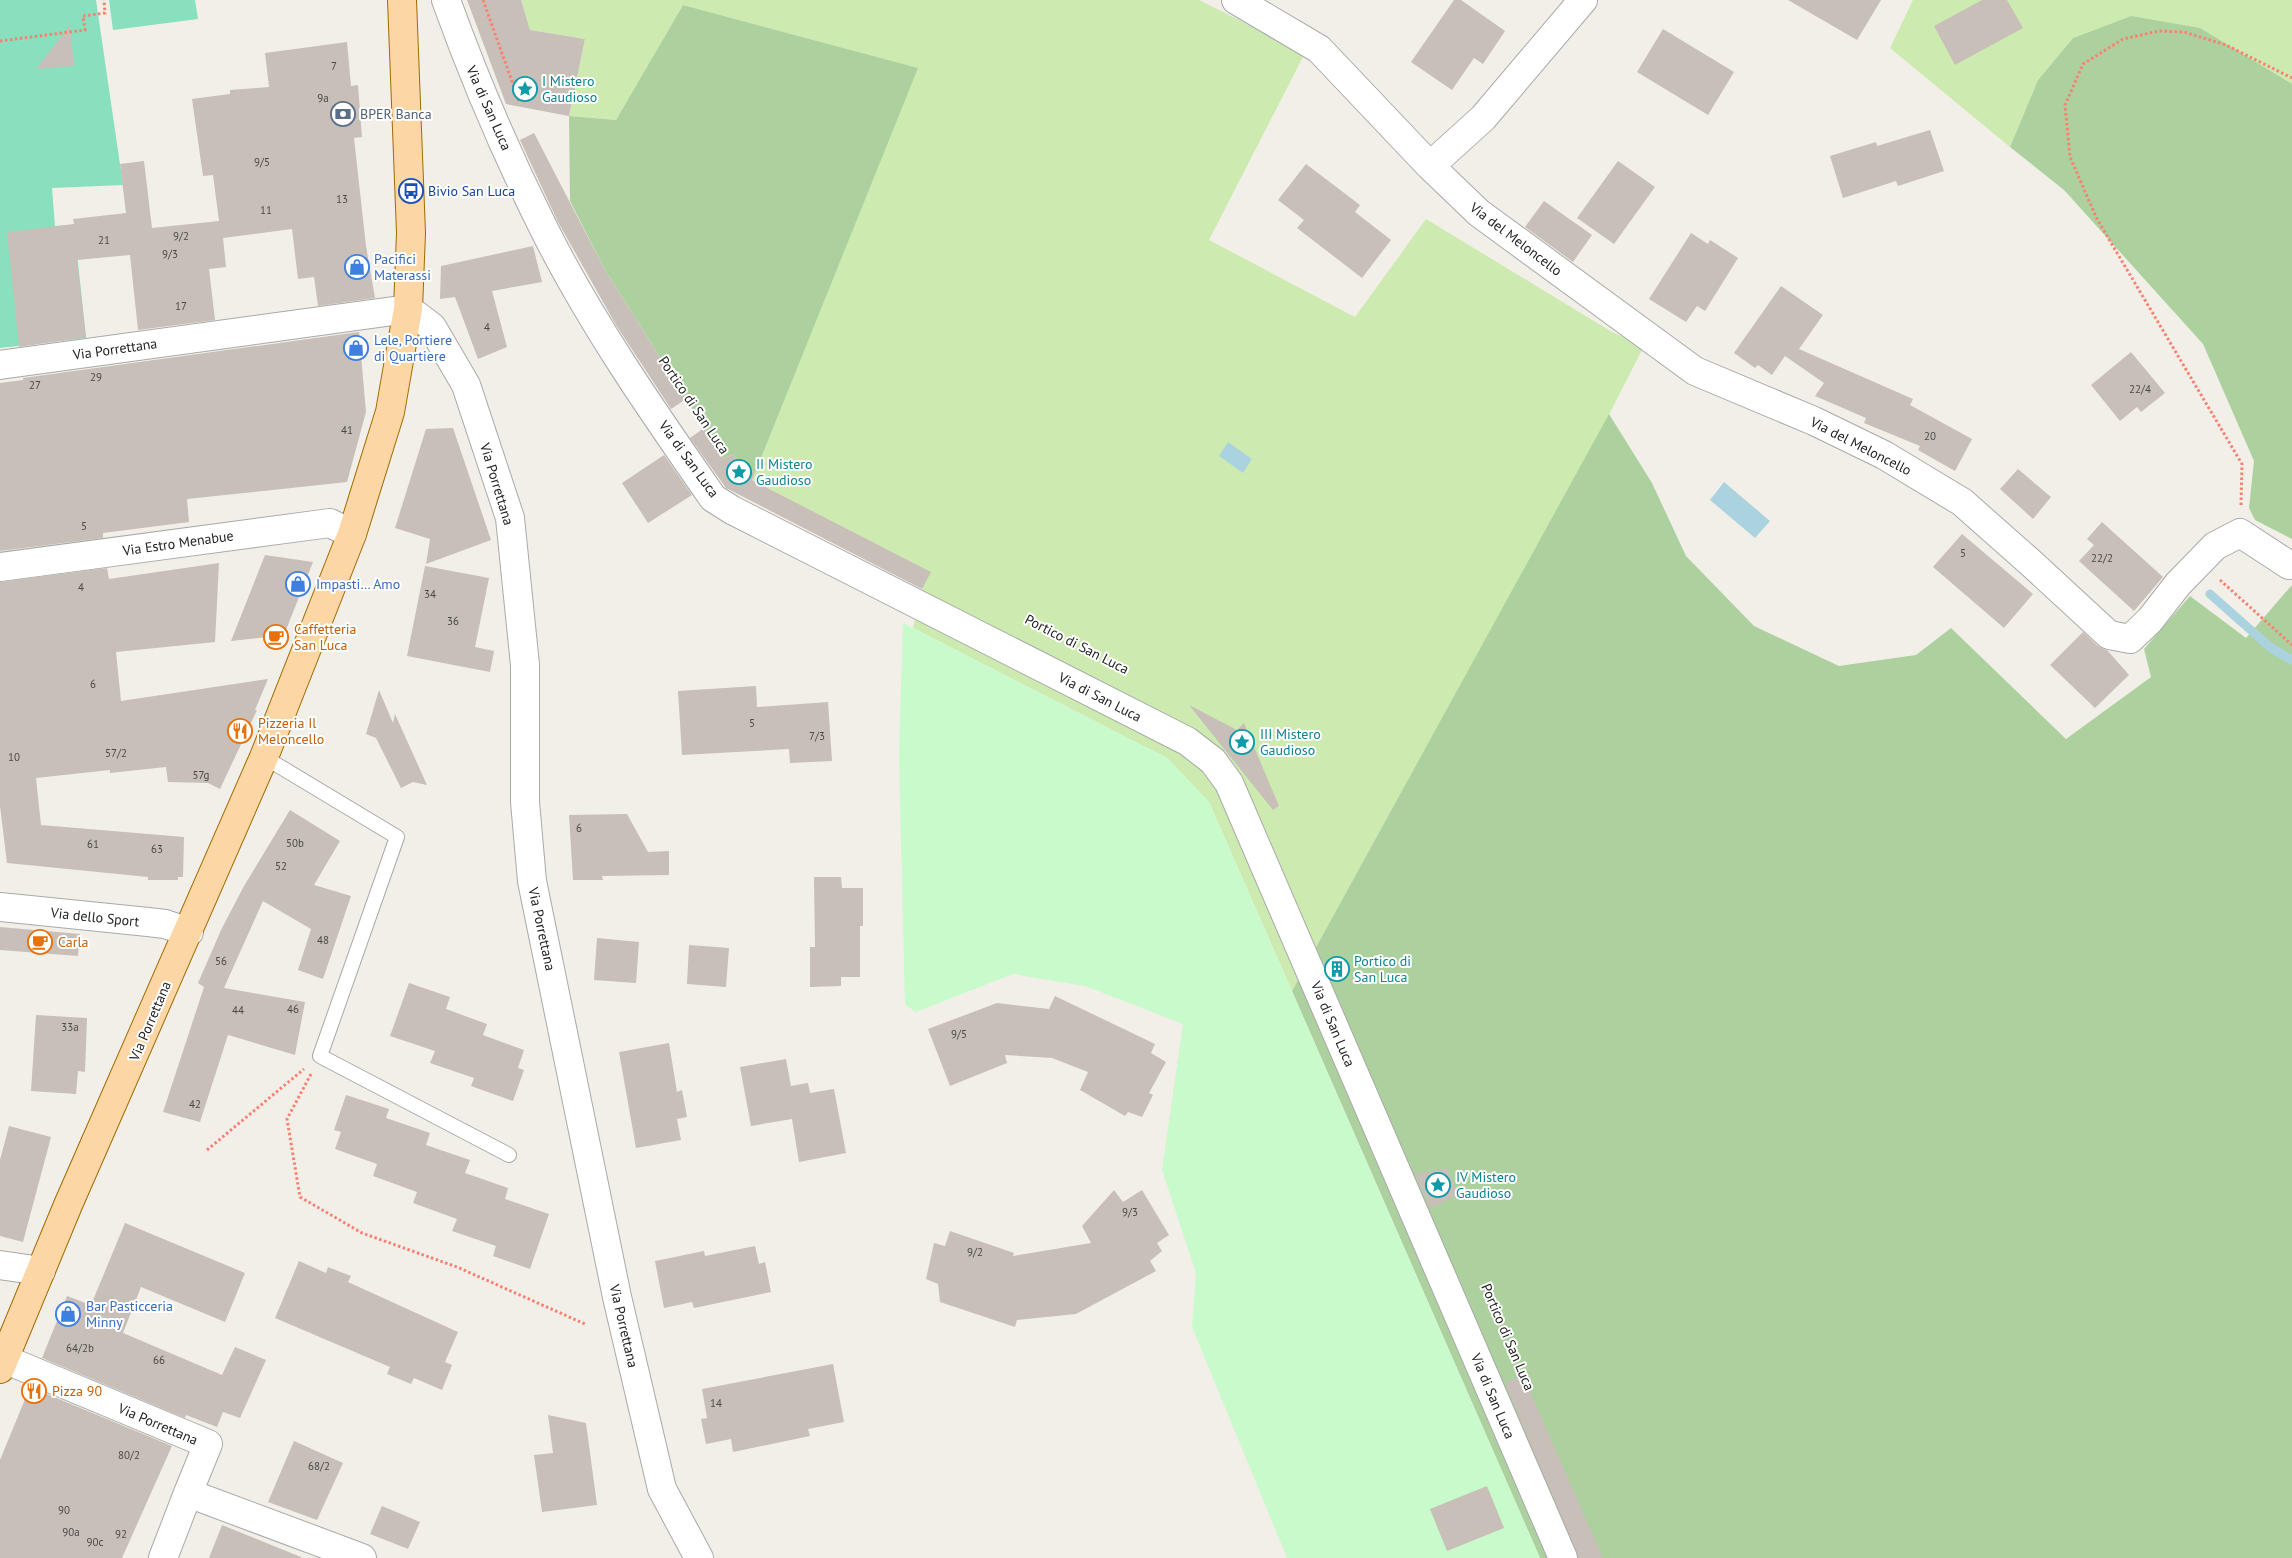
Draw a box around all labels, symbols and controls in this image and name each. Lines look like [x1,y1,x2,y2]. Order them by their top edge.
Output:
house number: 7 [331,59,337,73]
street label: Via di San Luca [462,62,516,153]
place label: I Mistero Gaudioso [542,72,597,106]
place icon: I Mistero Gaudioso [512,76,538,102]
house number: 9a [317,91,329,105]
bank icon: BPER Banca [330,101,356,127]
place label: BPER Banca [360,105,432,123]
house number: 9/5 [254,155,270,169]
bus stop icon: Bivio San Luca [398,178,424,204]
place label: Bivio San Luca [428,182,515,200]
house number: 13 [336,192,348,206]
street label: Via del Meloncello [1465,198,1566,280]
house number: 11 [260,203,272,217]
house number: 9/2 [173,229,189,243]
house number: 21 [98,233,110,247]
house number: 9/3 [162,247,178,261]
place label: Pacifici Materassi [374,250,431,284]
shop icon: Pacifici Materassi [344,254,370,280]
house number: 17 [175,299,187,313]
house number: 4 [484,320,490,334]
place label: Lele, Portiere di Quartiere [374,331,452,365]
street label: Via Porrettana [71,334,158,364]
shop icon: Lele, Portiere di Quartiere [343,335,369,361]
street label: Portico di San Luca [655,353,733,457]
house number: 29 [90,370,102,384]
house number: 27 [29,378,41,392]
house number: 22/4 [2129,382,2151,396]
street label: Via del Meloncello [1807,412,1915,479]
street label: Via di San Luca [654,416,723,501]
house number: 41 [341,423,353,437]
house number: 20 [1924,429,1936,443]
street label: Via Porrettana [476,440,518,527]
place label: II Mistero Gaudioso [756,455,813,489]
place icon: II Mistero Gaudioso [726,459,752,485]
house number: 5 [81,519,87,533]
street label: Via Estro Menabue [121,526,234,560]
house number: 5 [1960,546,1966,560]
house number: 22/2 [2091,551,2113,565]
shop icon: Impasti… Amo [285,571,311,597]
place label: Impasti… Amo [316,575,400,593]
house number: 4 [78,580,84,594]
house number: 34 [424,587,436,601]
street label: Portico di San Luca [1022,610,1132,678]
house number: 36 [447,614,459,628]
place label: Caffetteria San Luca [294,620,357,654]
cafe icon: Caffetteria San Luca [263,624,289,650]
street label: Via di San Luca [1055,668,1145,726]
house number: 6 [90,677,96,691]
place label: Pizzeria Il Meloncello [258,714,324,748]
house number: 5 [749,716,755,730]
restaurant icon: Pizzeria Il Meloncello [227,718,253,744]
place label: III Mistero Gaudioso [1260,725,1321,759]
house number: 7/3 [809,729,825,743]
place icon: III Mistero Gaudioso [1229,729,1255,755]
house number: 57/2 [105,746,127,760]
house number: 10 [8,750,20,764]
house number: 57g [192,768,210,782]
house number: 6 [576,821,582,835]
house number: 50b [286,836,304,850]
house number: 61 [87,837,99,851]
house number: 63 [151,842,163,856]
house number: 52 [275,859,287,873]
street label: Via Porrettana [524,885,560,972]
street label: Via dello Sport [49,903,140,931]
cafe icon: Carla [27,929,53,955]
place label: Carla [58,933,89,951]
house number: 48 [317,933,329,947]
place label: Portico di San Luca [1354,952,1411,986]
house number: 56 [215,954,227,968]
building icon: Portico di San Luca [1324,956,1350,982]
street label: Via Porrettana [125,978,175,1065]
street label: Via di San Luca [1307,978,1359,1069]
house number: 46 [287,1002,299,1016]
house number: 44 [232,1003,244,1017]
house number: 33a [61,1020,79,1034]
house number: 9/5 [951,1027,967,1041]
house number: 42 [189,1097,201,1111]
place label: IV Mistero Gaudioso [1456,1168,1516,1202]
place icon: IV Mistero Gaudioso [1425,1172,1451,1198]
house number: 9/3 [1122,1205,1138,1219]
house number: 9/2 [967,1245,983,1259]
street label: Portico di San Luca [1477,1281,1539,1393]
street label: Via Porrettana [605,1282,642,1369]
place label: Bar Pasticceria Minny [86,1297,173,1331]
shop icon: Bar Pasticceria Minny [55,1301,81,1327]
house number: 64/2b [66,1341,94,1355]
street label: Via di San Luca [1467,1350,1519,1441]
house number: 66 [153,1353,165,1367]
restaurant icon: Pizza 90 [21,1378,47,1404]
place label: Pizza 90 [52,1382,102,1400]
house number: 14 [710,1396,722,1410]
street label: Via Porrettana [114,1399,201,1449]
house number: 80/2 [118,1448,140,1462]
house number: 68/2 [308,1459,330,1473]
house number: 90 [58,1503,70,1517]
house number: 90a [62,1525,80,1539]
house number: 92 [115,1527,127,1541]
house number: 90c [87,1535,104,1549]

